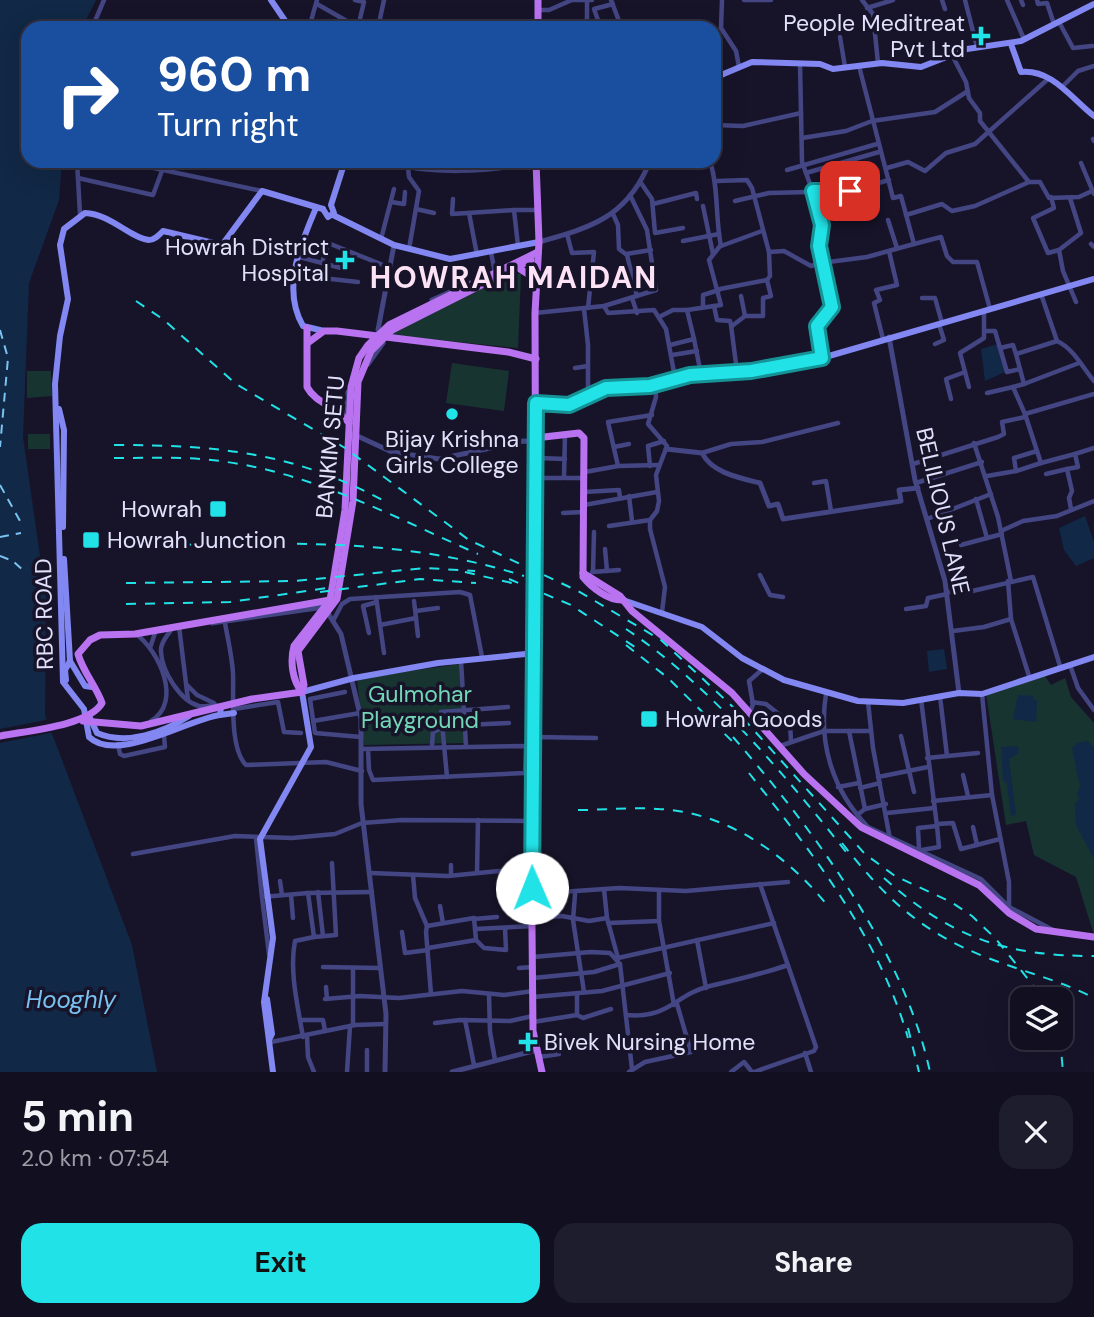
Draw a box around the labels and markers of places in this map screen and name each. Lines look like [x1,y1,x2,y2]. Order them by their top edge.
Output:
place label: People Meditreat Pvt Ltd [783,8,965,64]
marker: People Meditreat Pvt Ltd [971,26,991,46]
pin [820,161,880,221]
place label: Howrah District Hospital [165,232,329,288]
marker: Howrah District Hospital [335,250,355,270]
marker: Bijay Krishna Girls College [444,406,460,422]
place label: Bijay Krishna Girls College [385,424,519,480]
place label: Howrah [121,494,202,524]
marker: Howrah [208,499,228,519]
place label: Howrah Junction [107,525,286,555]
marker: Howrah Junction [81,530,101,550]
place label: Howrah Goods [665,704,822,734]
marker: Howrah Goods [639,709,659,729]
place label: Bivek Nursing Home [544,1027,755,1057]
marker: Bivek Nursing Home [518,1032,538,1052]

